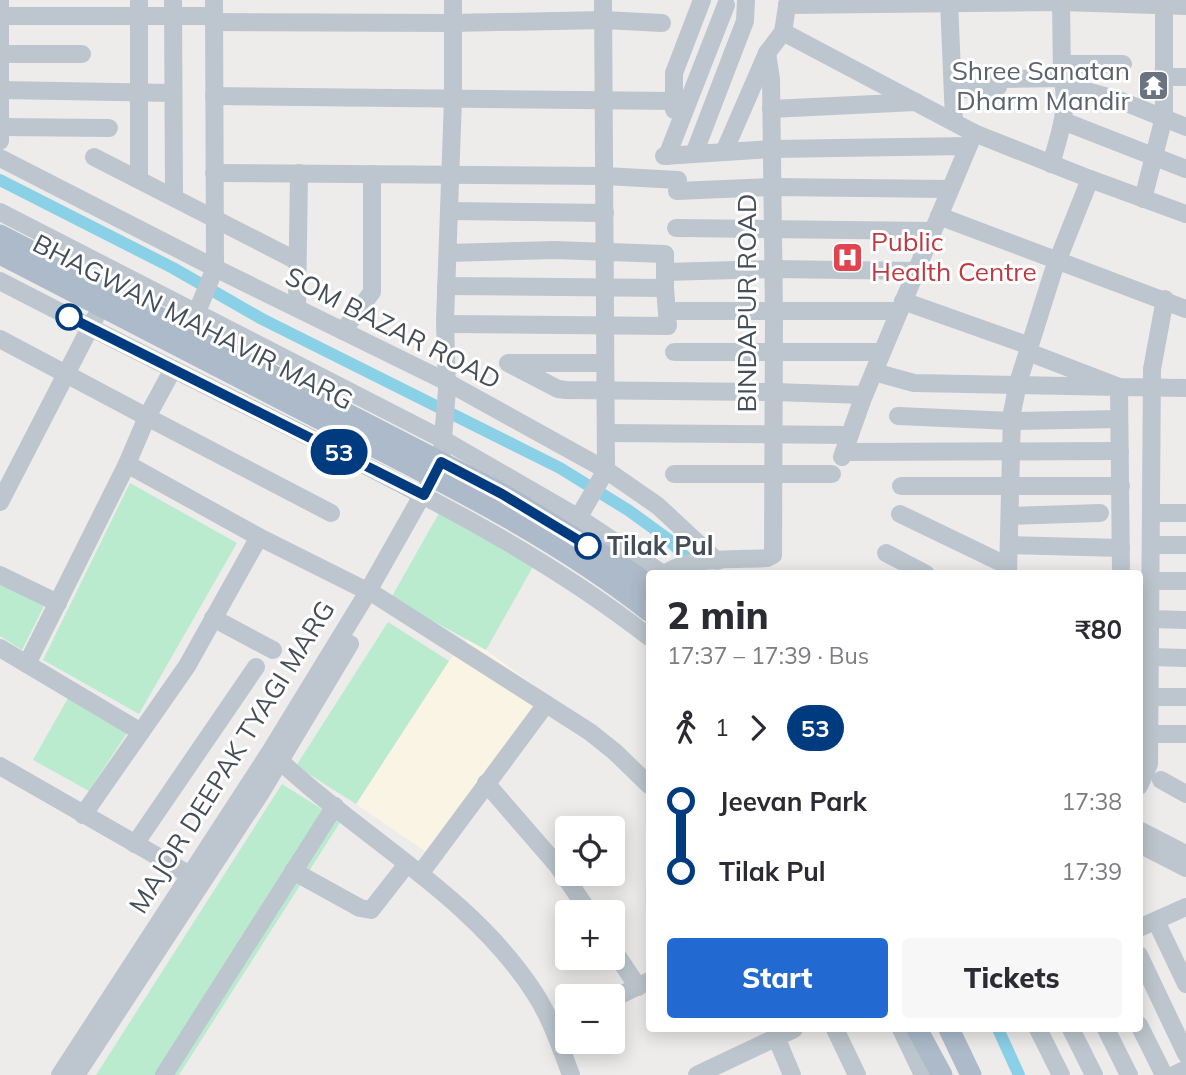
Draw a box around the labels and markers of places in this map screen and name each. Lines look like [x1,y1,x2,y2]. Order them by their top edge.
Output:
place label: Shree Sanatan Dharm Mandir [952,54,1131,117]
temple icon: Shree Sanatan Dharm Mandir [1136,69,1170,103]
place label: Public Health Centre [871,225,1037,288]
hospital icon: Public Health Centre [831,240,865,274]
unlabelled marker [56,304,82,330]
place label: Tilak Pul [607,529,714,562]
marker: Tilak Pul [575,533,601,559]

